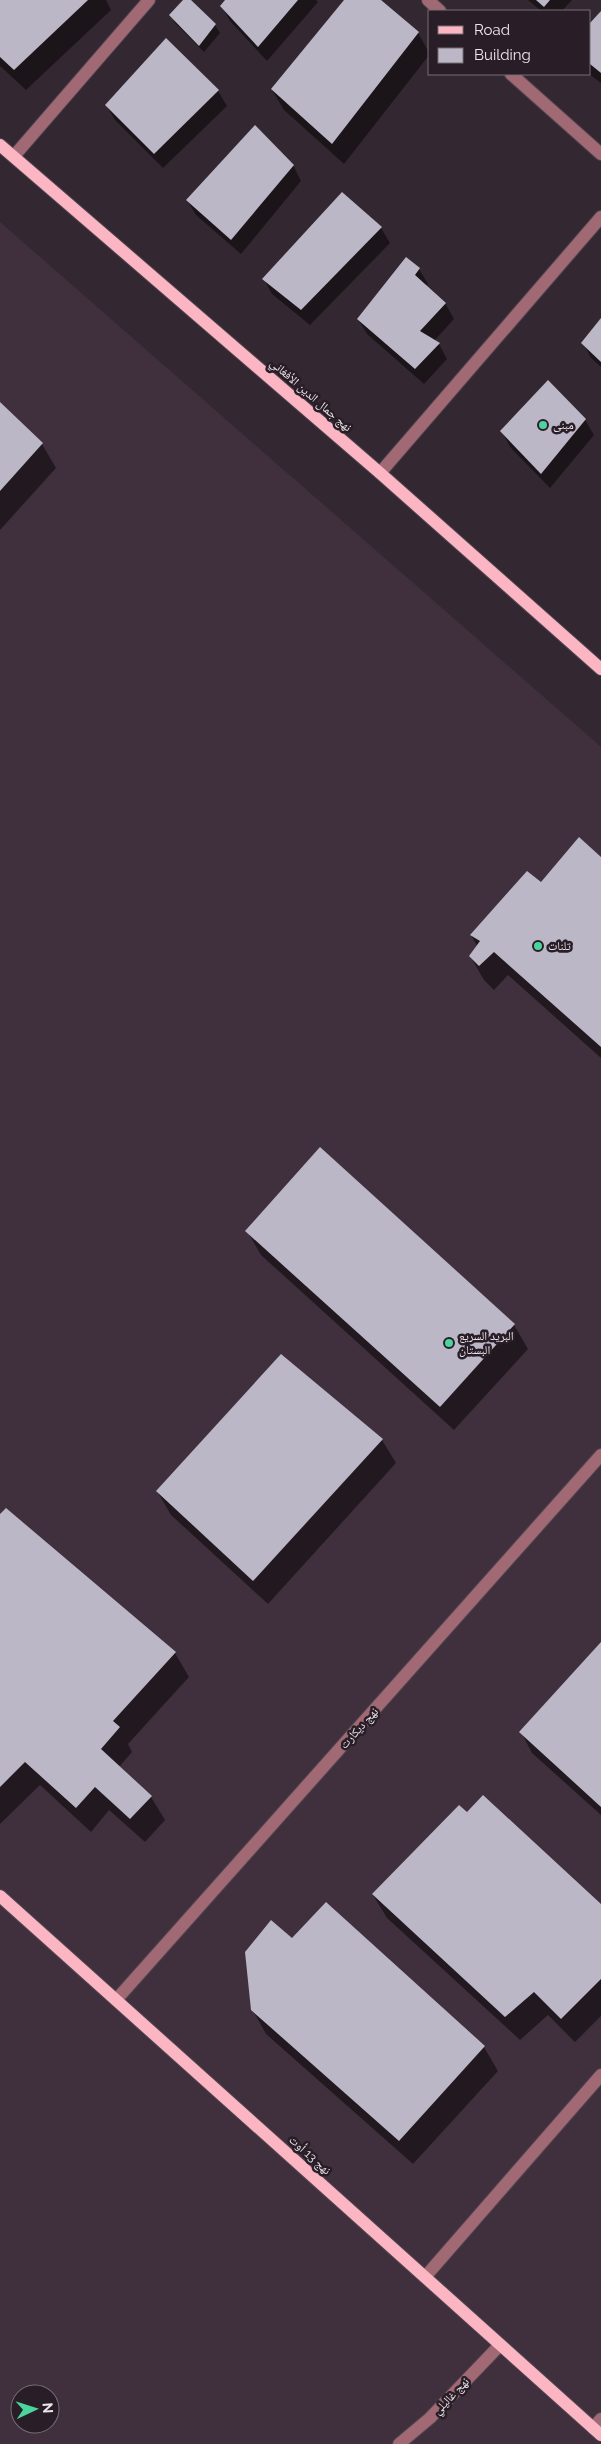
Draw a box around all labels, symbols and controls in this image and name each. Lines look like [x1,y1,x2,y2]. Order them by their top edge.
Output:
legend [428,10,591,75]
text: Road [474,21,510,39]
text: Building [474,46,531,64]
street label: نهج جمال الدين الأفغاني [265,356,355,437]
place label: مبنى [553,418,574,432]
marker: مبنى [537,419,549,431]
place label: تلنات [548,939,571,953]
marker: تلنات [532,940,544,952]
place label: البريد السريع البستان [459,1329,514,1357]
marker: البريد السريع البستان [443,1337,455,1349]
street label: نهج ديكارت [337,1705,381,1752]
street label: نهج 13 أوت [286,2133,334,2177]
street label: نهج غاليلي [430,2375,474,2420]
north arrow [10,2384,60,2434]
text: N [40,2402,56,2414]

